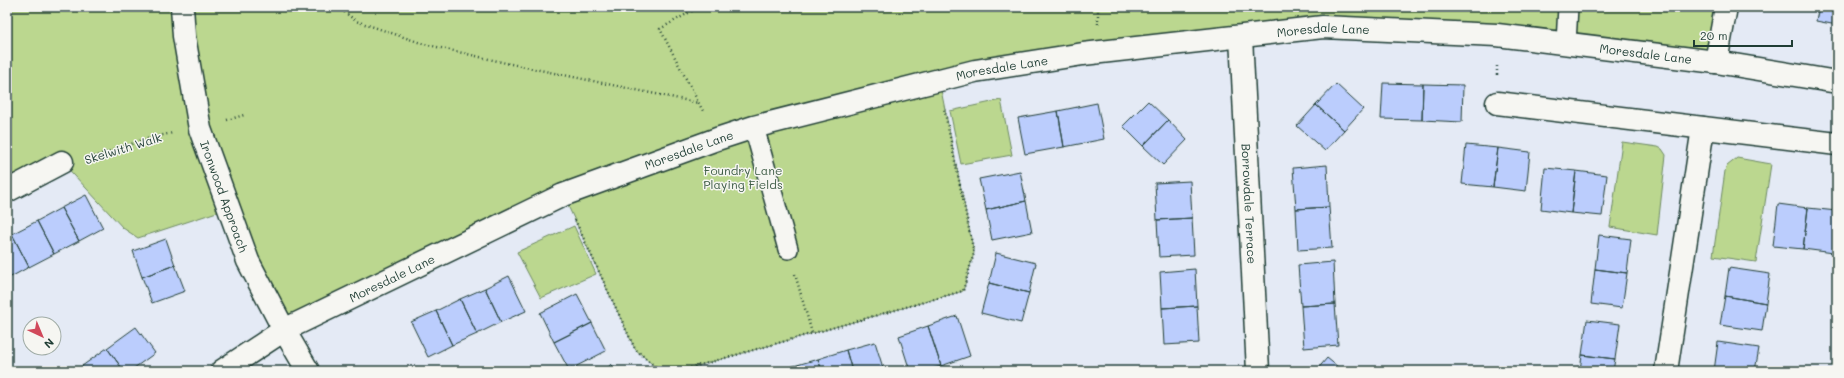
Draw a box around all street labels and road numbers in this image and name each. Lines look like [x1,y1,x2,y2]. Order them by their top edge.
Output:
street label: Moresdale Lane [1276,19,1370,40]
street label: Moresdale Lane [1599,40,1693,67]
street label: Moresdale Lane [954,52,1049,84]
street label: Moresdale Lane [642,126,735,173]
street label: Skelwith Walk [82,129,164,167]
street label: Ironwood Approach [197,138,252,255]
street label: Borrowdale Terrace [1238,143,1261,264]
street label: Moresdale Lane [346,250,437,305]

